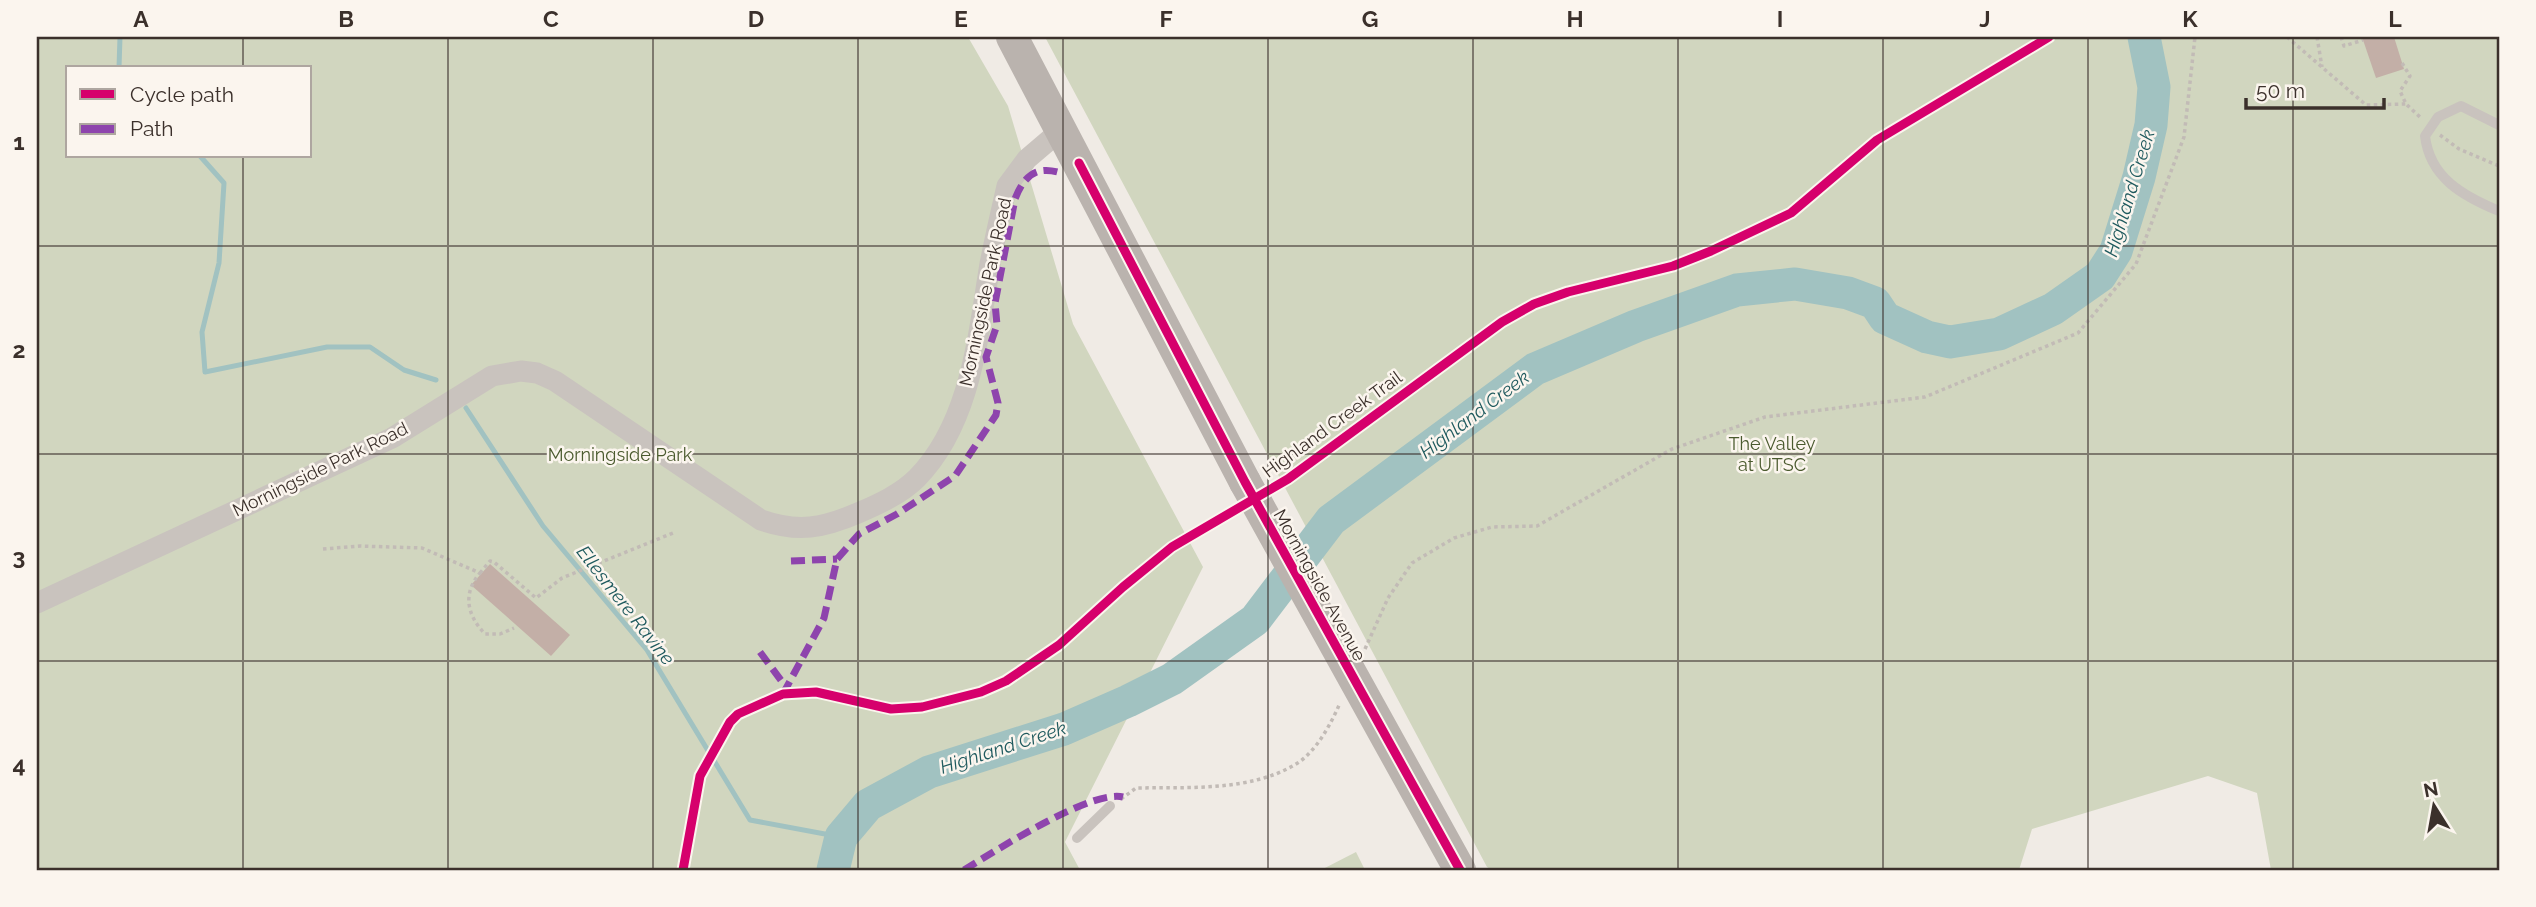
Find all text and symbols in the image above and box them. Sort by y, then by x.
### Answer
text: A [133,5,149,32]
text: B [338,5,354,32]
text: C [543,5,559,32]
text: D [748,5,764,32]
text: E [954,5,968,32]
text: F [1159,5,1173,32]
text: G [1362,5,1378,32]
text: H [1566,5,1584,32]
text: I [1777,5,1783,32]
text: J [1979,5,1991,32]
text: K [2182,5,2198,32]
text: L [2388,5,2402,32]
legend [66,66,312,158]
scale bar [2246,66,2384,110]
text: 50 m [2256,78,2305,103]
text: Cycle path [130,82,234,107]
text: Path [130,116,174,141]
water label: Highland Creek [2099,127,2159,259]
text: 1 [13,128,25,155]
street label: Morningside Park Road [955,196,1015,388]
text: 2 [13,336,25,363]
street label: Highland Creek Trail [1258,366,1406,482]
water label: Highland Creek [1415,366,1533,462]
street label: Morningside Park Road [229,417,411,521]
park label: The Valley at UTSC [1729,433,1816,475]
park label: Morningside Park [548,444,693,465]
street label: Morningside Avenue [1270,505,1371,665]
water label: Ellesmere Ravine [573,541,679,669]
text: 3 [13,543,25,570]
water label: Highland Creek [937,716,1069,778]
text: 4 [12,751,26,778]
north arrow [2400,771,2470,841]
text: N [2422,777,2440,801]

